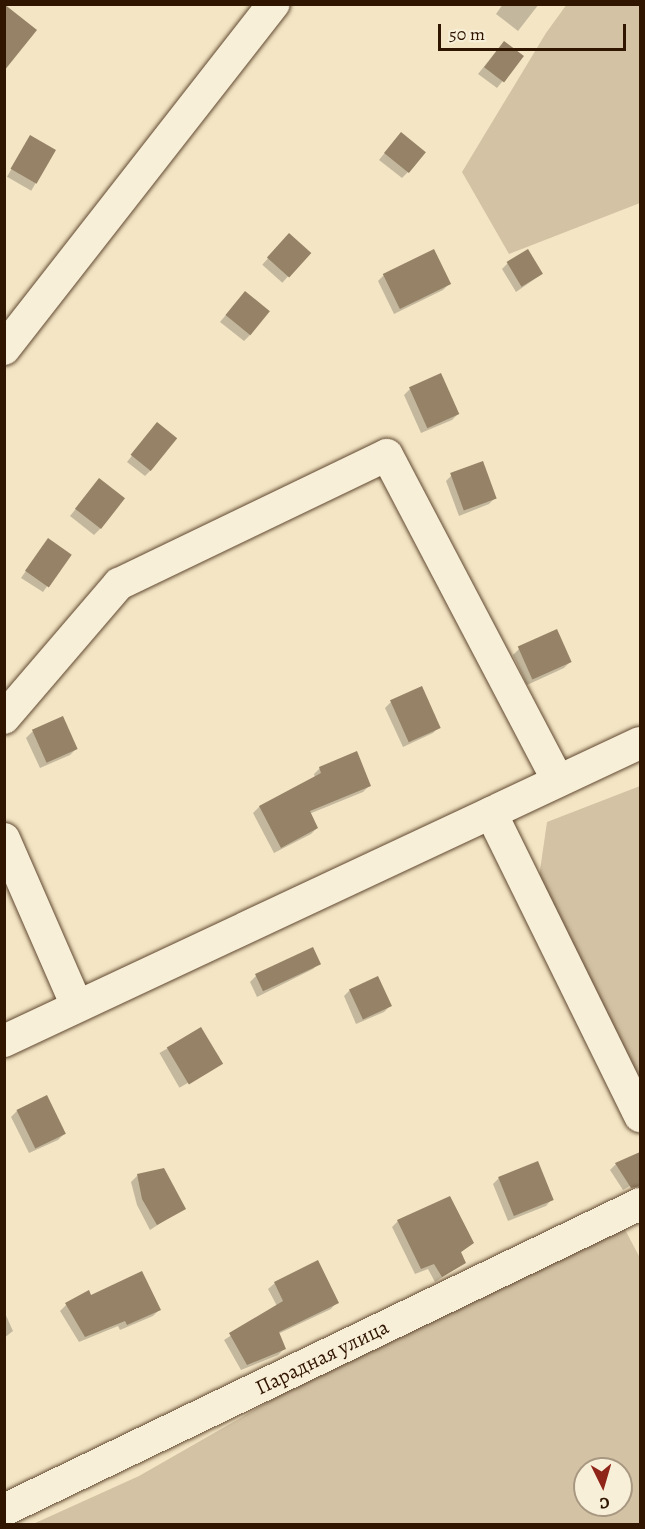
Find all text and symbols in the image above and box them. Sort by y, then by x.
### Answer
scale bar [441,12,628,50]
text: 50 m [449,22,485,46]
street label: Парадная улица [251,1314,393,1400]
north arrow [573,1457,633,1517]
text: С [599,1492,610,1514]

